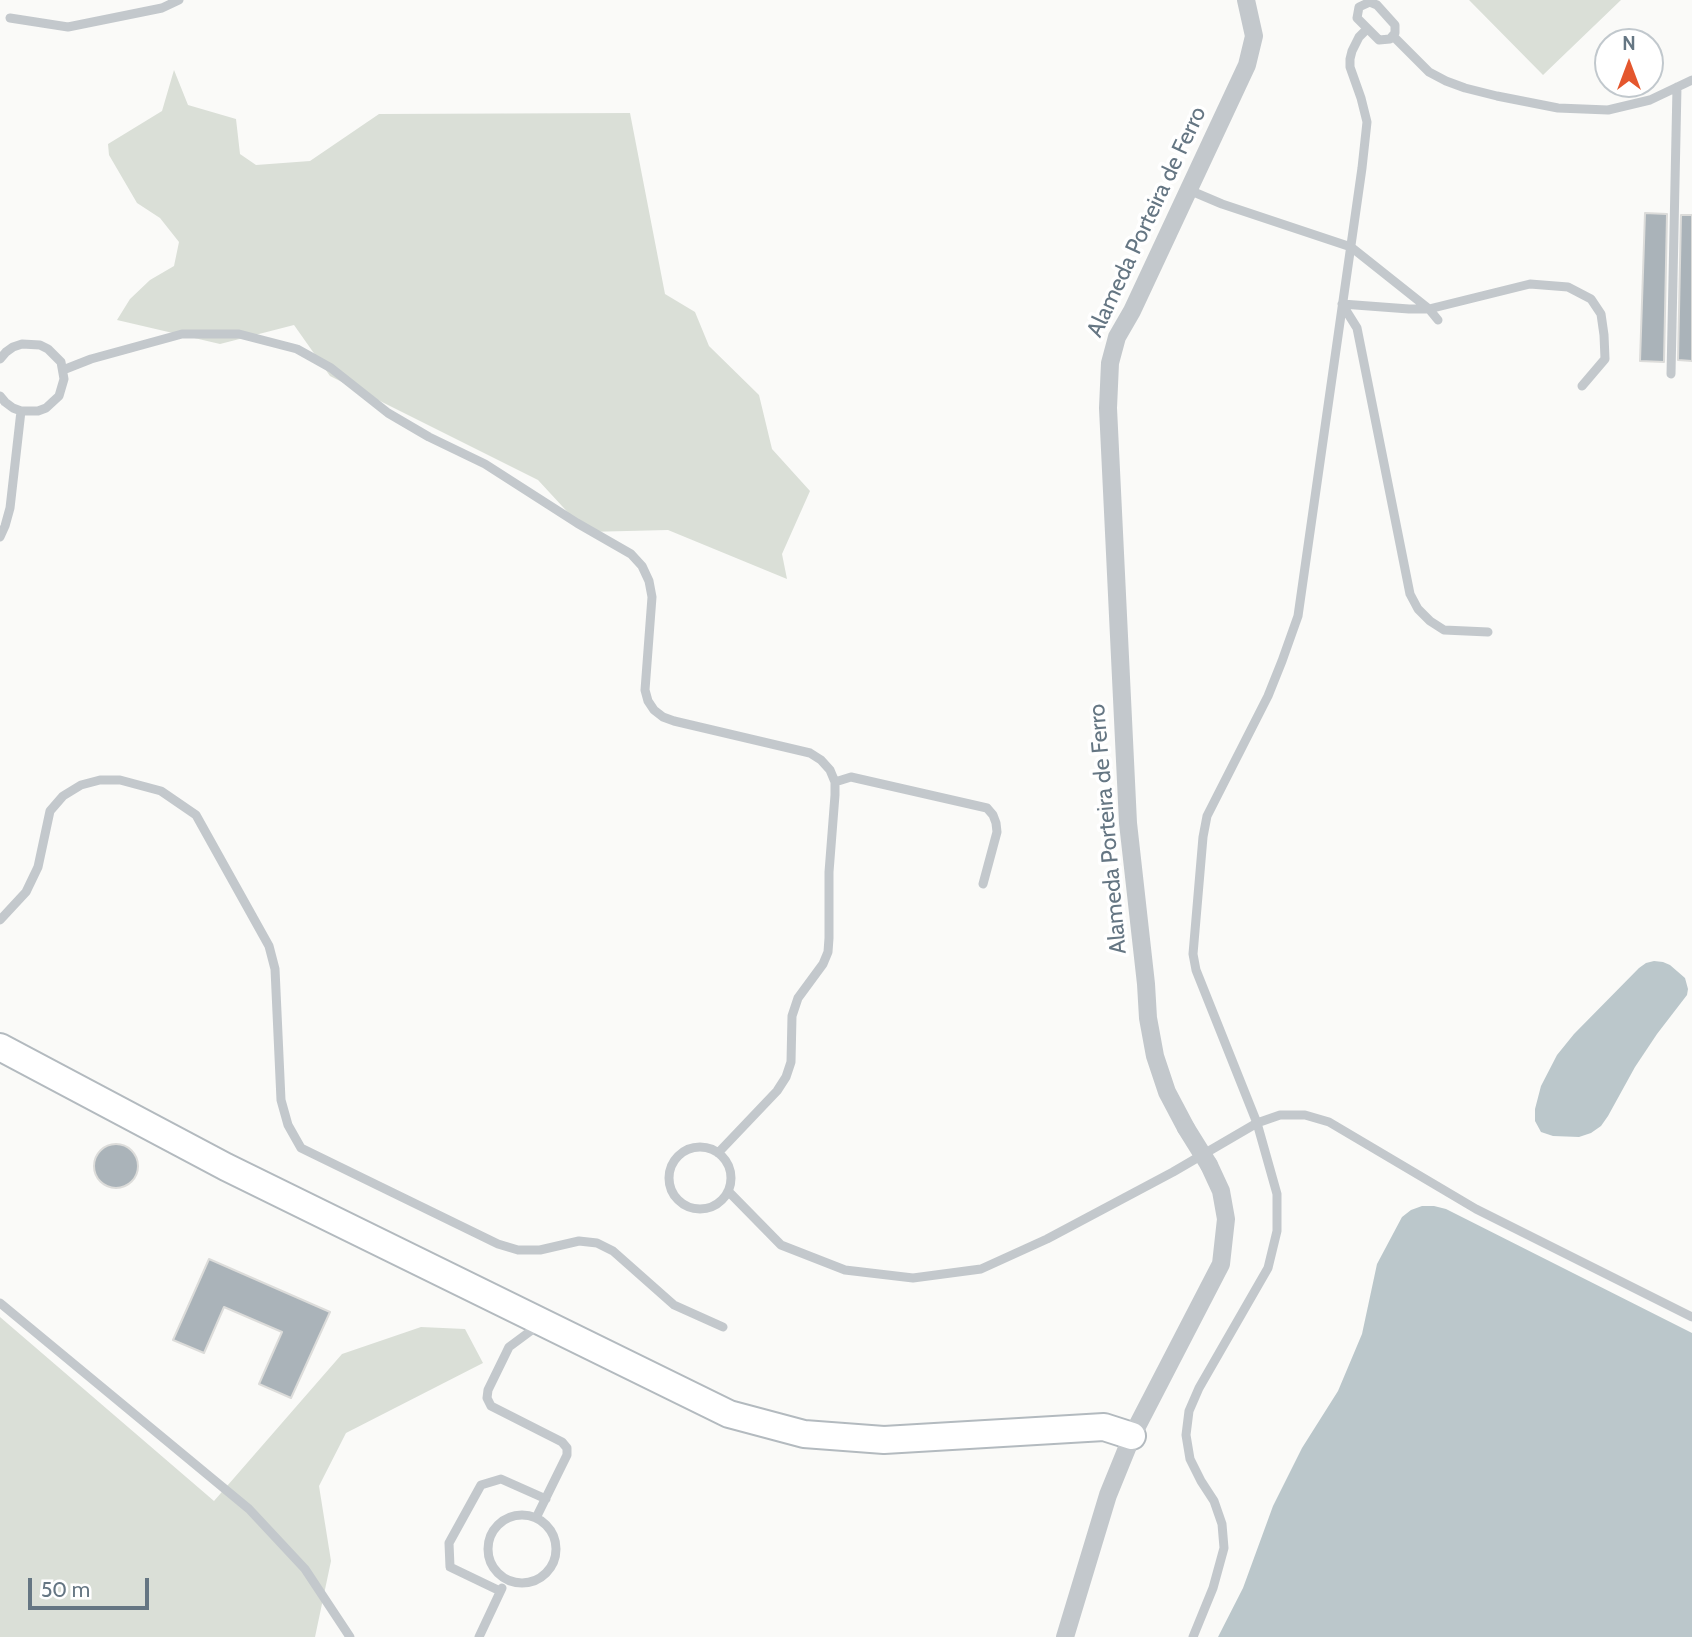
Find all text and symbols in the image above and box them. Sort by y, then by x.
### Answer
north arrow [1594,28,1664,98]
text: N [1622,32,1636,55]
street label: Alameda Porteira de Ferro [1081,102,1213,342]
street label: Alameda Porteira de Ferro [1083,703,1133,955]
scale bar [32,1564,152,1608]
text: 50 m [41,1577,90,1602]

